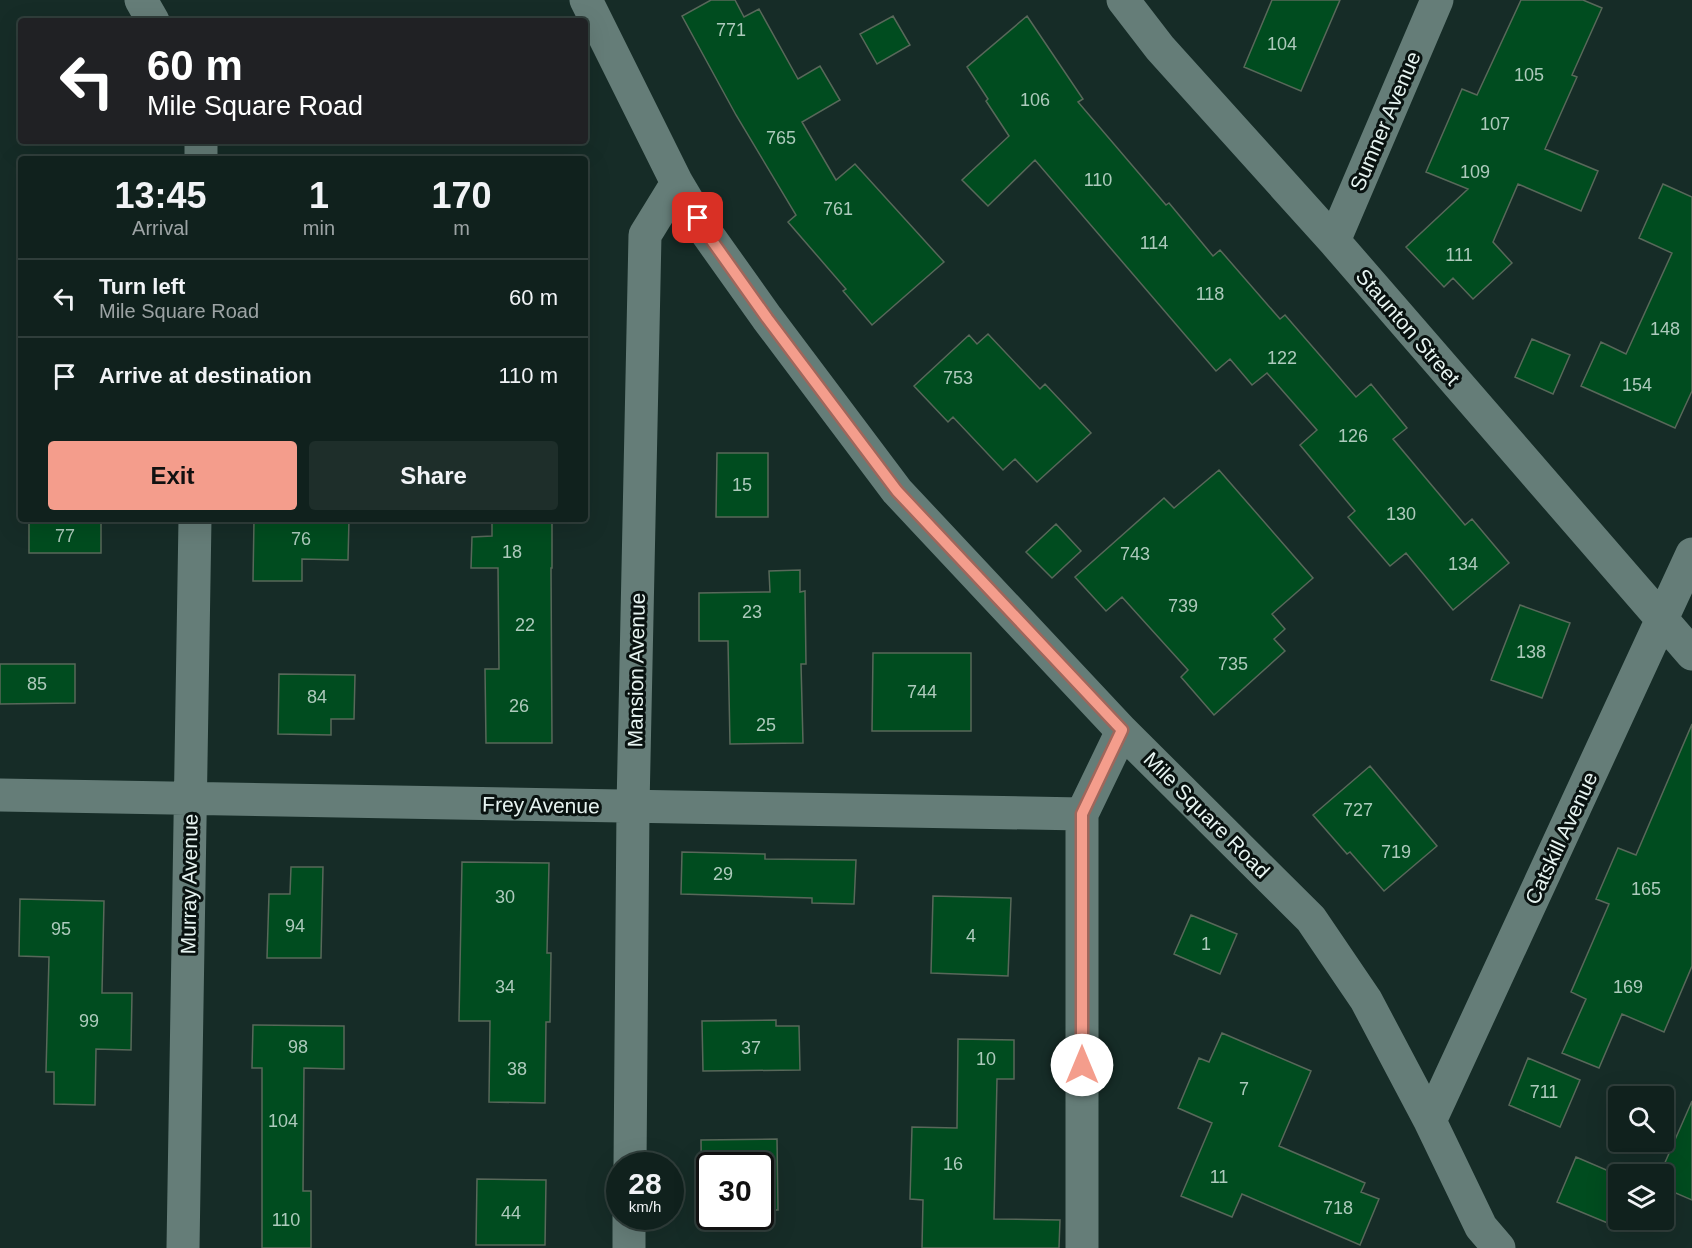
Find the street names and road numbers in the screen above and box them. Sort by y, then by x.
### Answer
street label: Sumner Avenue [1345,48,1425,194]
street label: Staunton Street [1351,264,1465,390]
street label: Mansion Avenue [623,592,649,748]
street label: Mile Square Road [1139,747,1275,883]
street label: Catskill Avenue [1520,768,1602,908]
street label: Frey Avenue [482,792,600,818]
street label: Murray Avenue [176,813,202,955]

